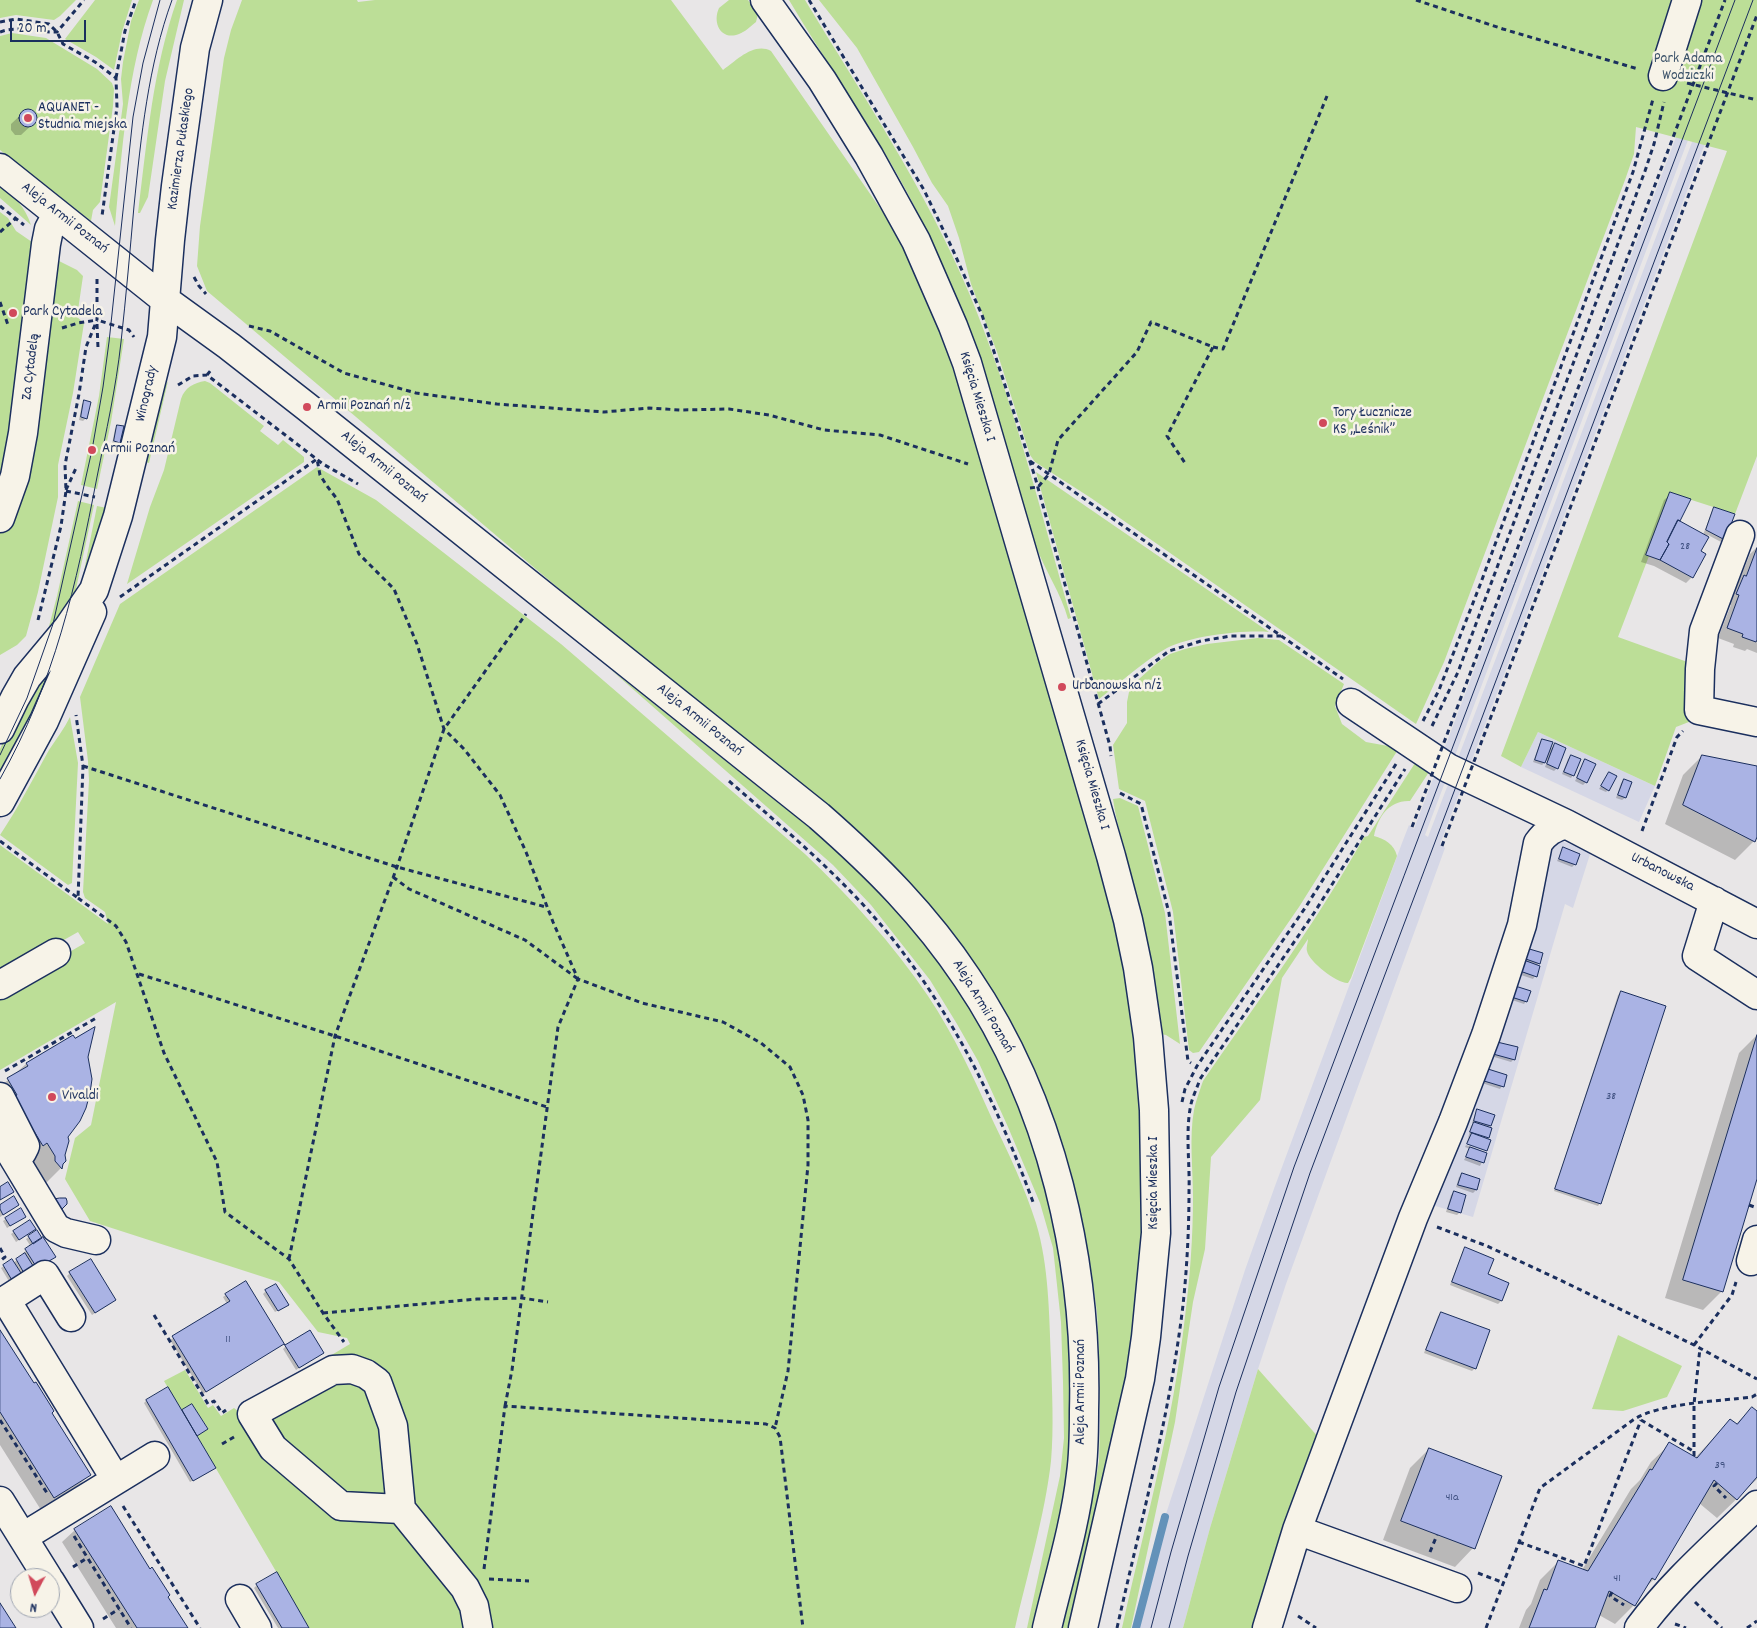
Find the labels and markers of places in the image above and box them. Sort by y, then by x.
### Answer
place label: AQUANET - Studnia miejska [38,100,127,135]
marker: AQUANET - Studnia miejska [22,112,34,124]
place label: Park Cytadela [23,304,102,322]
marker: Park Cytadela [7,307,19,319]
place label: Armii Poznań n/ż [317,398,410,416]
marker: Armii Poznań n/ż [301,401,313,413]
place label: Tory Łucznicze KS „Leśnik” [1333,405,1412,440]
marker: Tory Łucznicze KS „Leśnik” [1317,417,1329,429]
place label: Armii Poznań [102,441,175,459]
marker: Armii Poznań [86,444,98,456]
place label: Urbanowska n/ż [1072,678,1161,696]
marker: Urbanowska n/ż [1056,681,1068,693]
place label: Vivaldi [62,1088,99,1106]
marker: Vivaldi [46,1091,58,1103]

